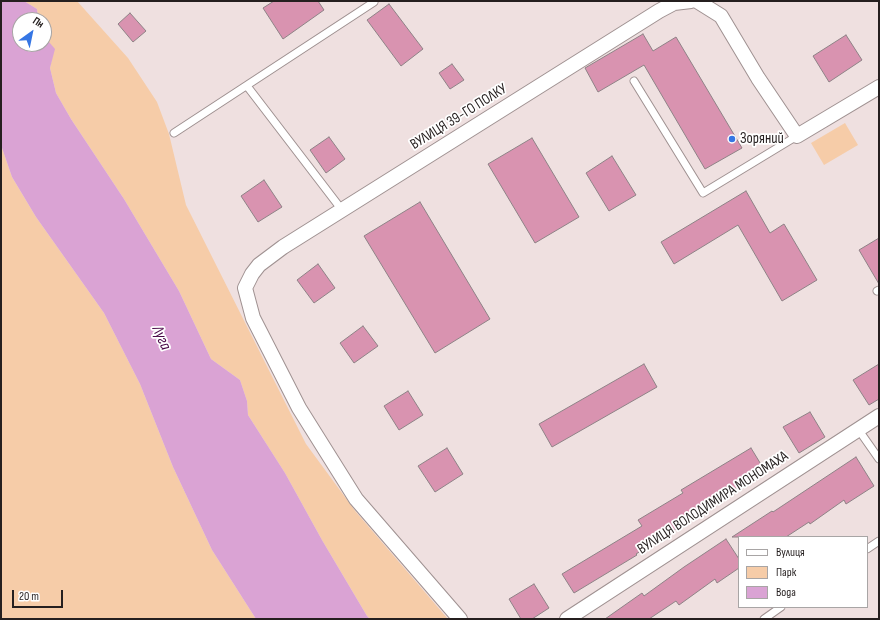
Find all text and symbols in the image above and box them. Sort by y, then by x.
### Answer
north arrow [12,12,52,52]
text: Пн [30,14,46,31]
street label: ВУЛИЦЯ 39-ГО ПОЛКУ [407,80,511,154]
place label: Зоряний [740,130,784,148]
marker: Зоряний [727,134,737,144]
water label: Луга [147,323,175,353]
street label: ВУЛИЦЯ ВОЛОДИМИРА МОНОМАХА [634,447,792,559]
legend [738,536,868,608]
text: Вулиця [776,545,805,560]
text: Парк [776,565,796,580]
scale bar [14,582,65,608]
text: Вода [776,585,796,600]
text: 20 m [19,589,39,604]

